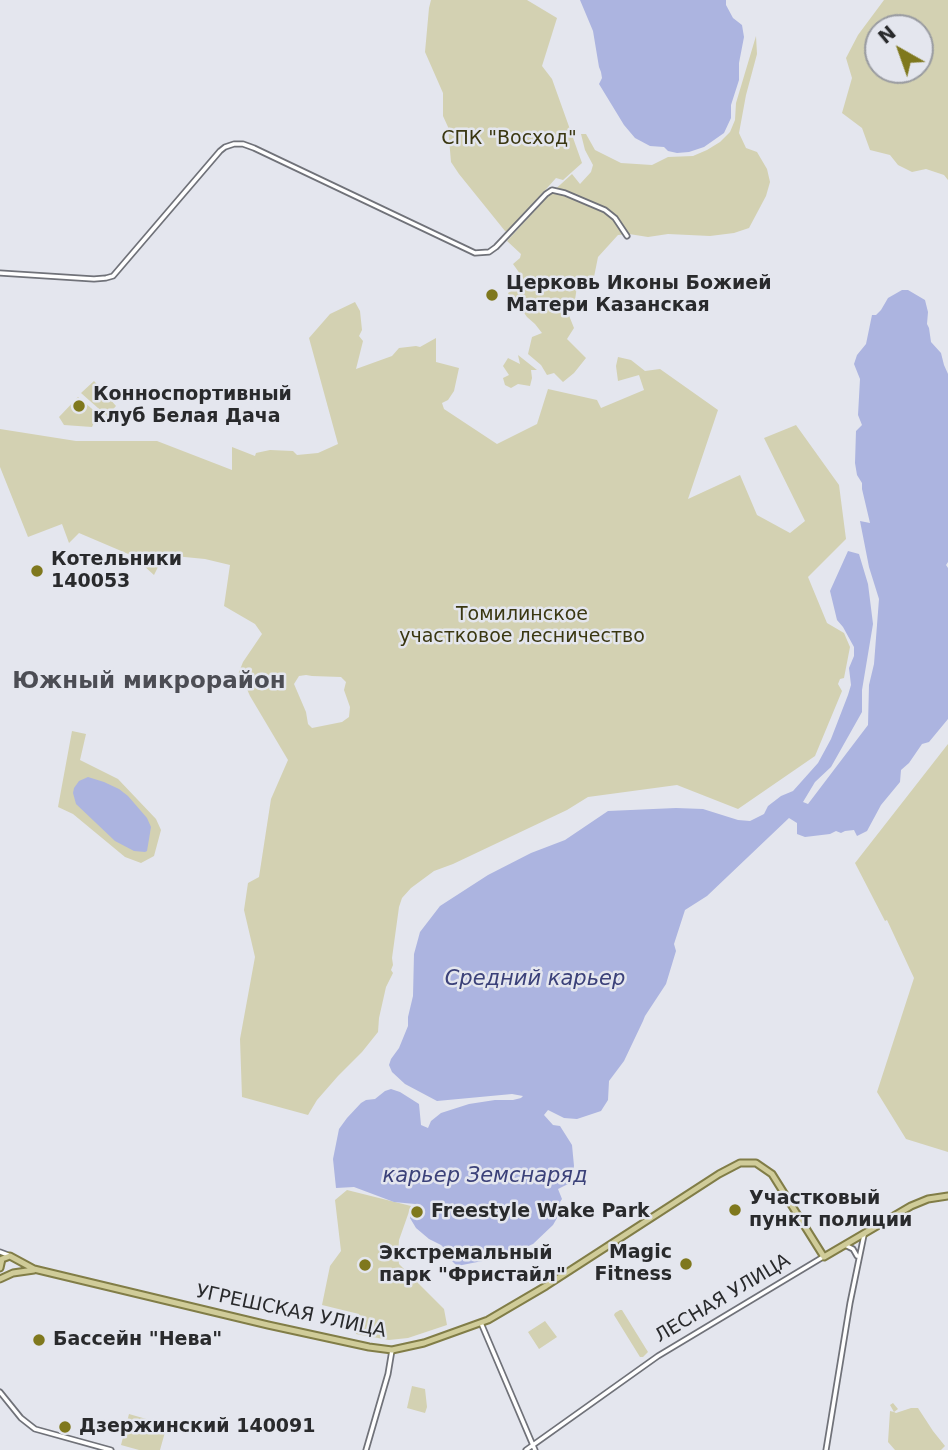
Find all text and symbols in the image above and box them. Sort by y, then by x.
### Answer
north arrow [864,14,934,84]
text: N [874,21,900,48]
park label: СПК "Восход" [441,128,577,150]
place label: Церковь Иконы Божией Матери Казанская [506,273,771,317]
marker: Церковь Иконы Божией Матери Казанская [484,287,500,303]
place label: Конноспортивный клуб Белая Дача [93,384,292,428]
marker: Конноспортивный клуб Белая Дача [71,398,87,414]
place label: Котельники 140053 [51,549,182,593]
marker: Котельники 140053 [29,563,45,579]
park label: Томилинское участковое лесничество [399,604,645,648]
district label: Южный микрорайон [12,668,286,696]
water label: Средний карьер [445,967,625,993]
water label: карьер Земснаряд [382,1164,588,1190]
place label: Участковый пункт полиции [749,1188,912,1232]
place label: Freestyle Wake Park [431,1201,650,1223]
marker: Участковый пункт полиции [727,1202,743,1218]
marker: Freestyle Wake Park [409,1204,425,1220]
place label: Magic Fitness [594,1242,672,1286]
place label: Экстремальный парк "Фристайл" [379,1243,566,1287]
street label: ЛЕСНАЯ УЛИЦА [651,1250,795,1348]
marker: Magic Fitness [678,1256,694,1272]
marker: Экстремальный парк "Фристайл" [357,1257,373,1273]
street label: УГРЕШСКАЯ УЛИЦА [194,1281,388,1343]
place label: Бассейн "Нева" [53,1329,222,1351]
marker: Бассейн "Нева" [31,1332,47,1348]
place label: Дзержинский 140091 [79,1416,316,1438]
marker: Дзержинский 140091 [57,1419,73,1435]

